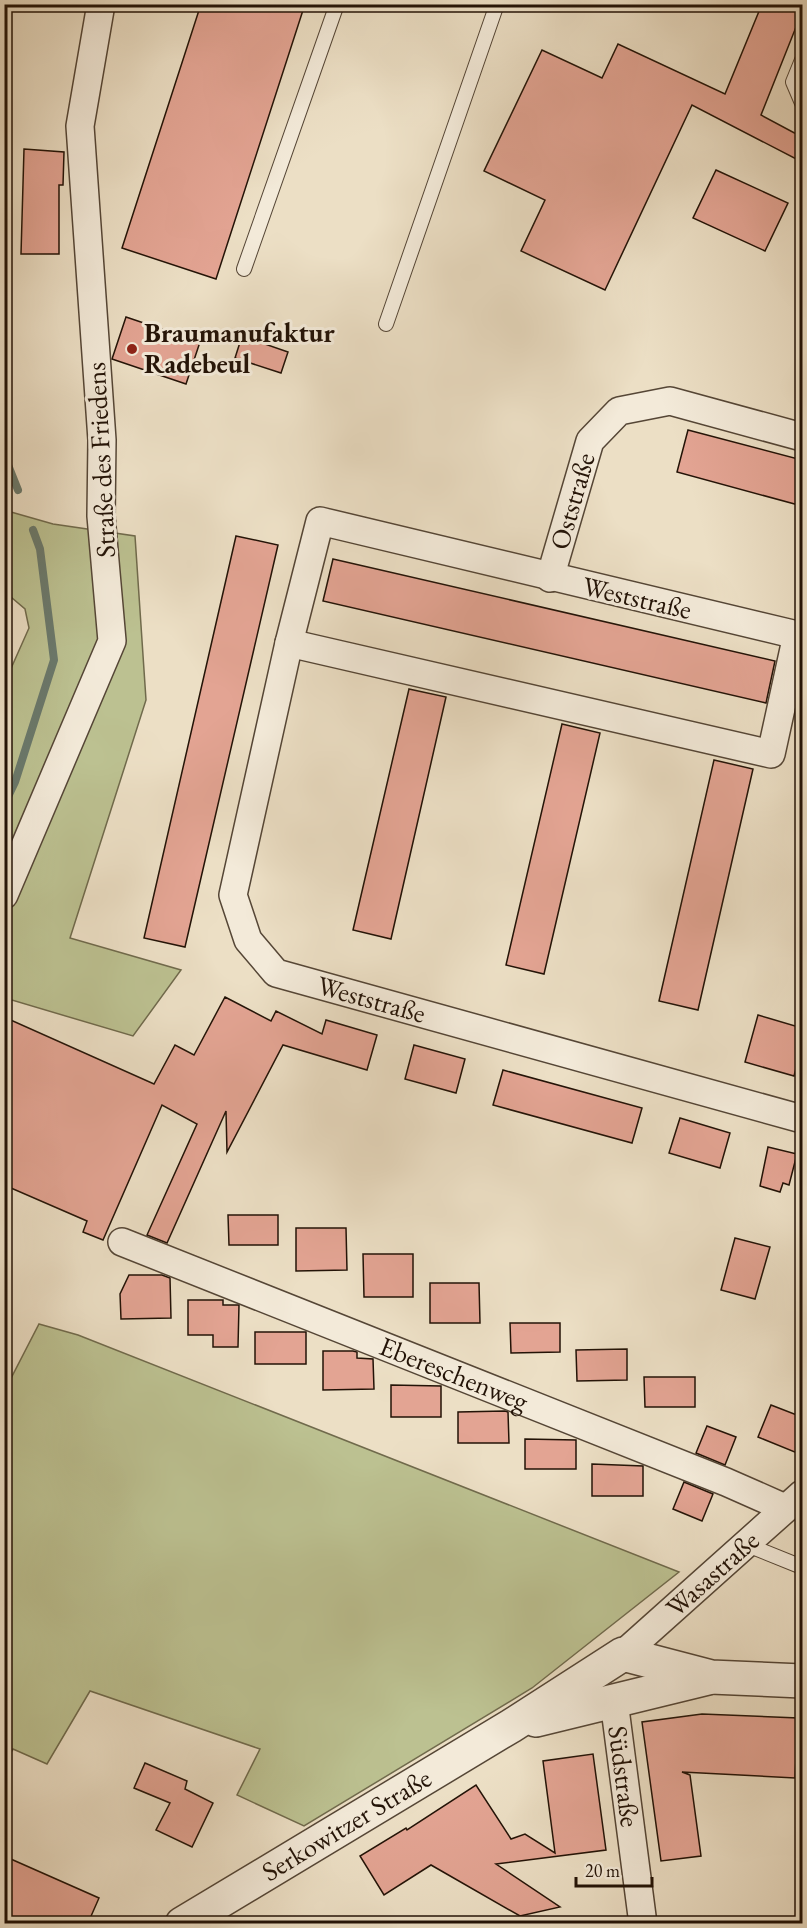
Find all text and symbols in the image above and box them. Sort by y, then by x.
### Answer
place label: Braumanufaktur Radebeul [144,315,335,381]
marker: Braumanufaktur Radebeul [125,342,139,356]
street label: Straße des Friedens [78,361,123,559]
street label: Oststraße [541,449,603,553]
street label: Weststraße [579,568,695,627]
street label: Weststraße [313,967,430,1031]
street label: Ebereschenweg [374,1328,534,1419]
street label: Wasastraße [658,1523,766,1625]
street label: Südstraße [600,1724,648,1829]
street label: Serkowitzer Straße [255,1760,437,1889]
scale bar [576,1850,652,1888]
text: 20 m [585,1859,620,1882]

